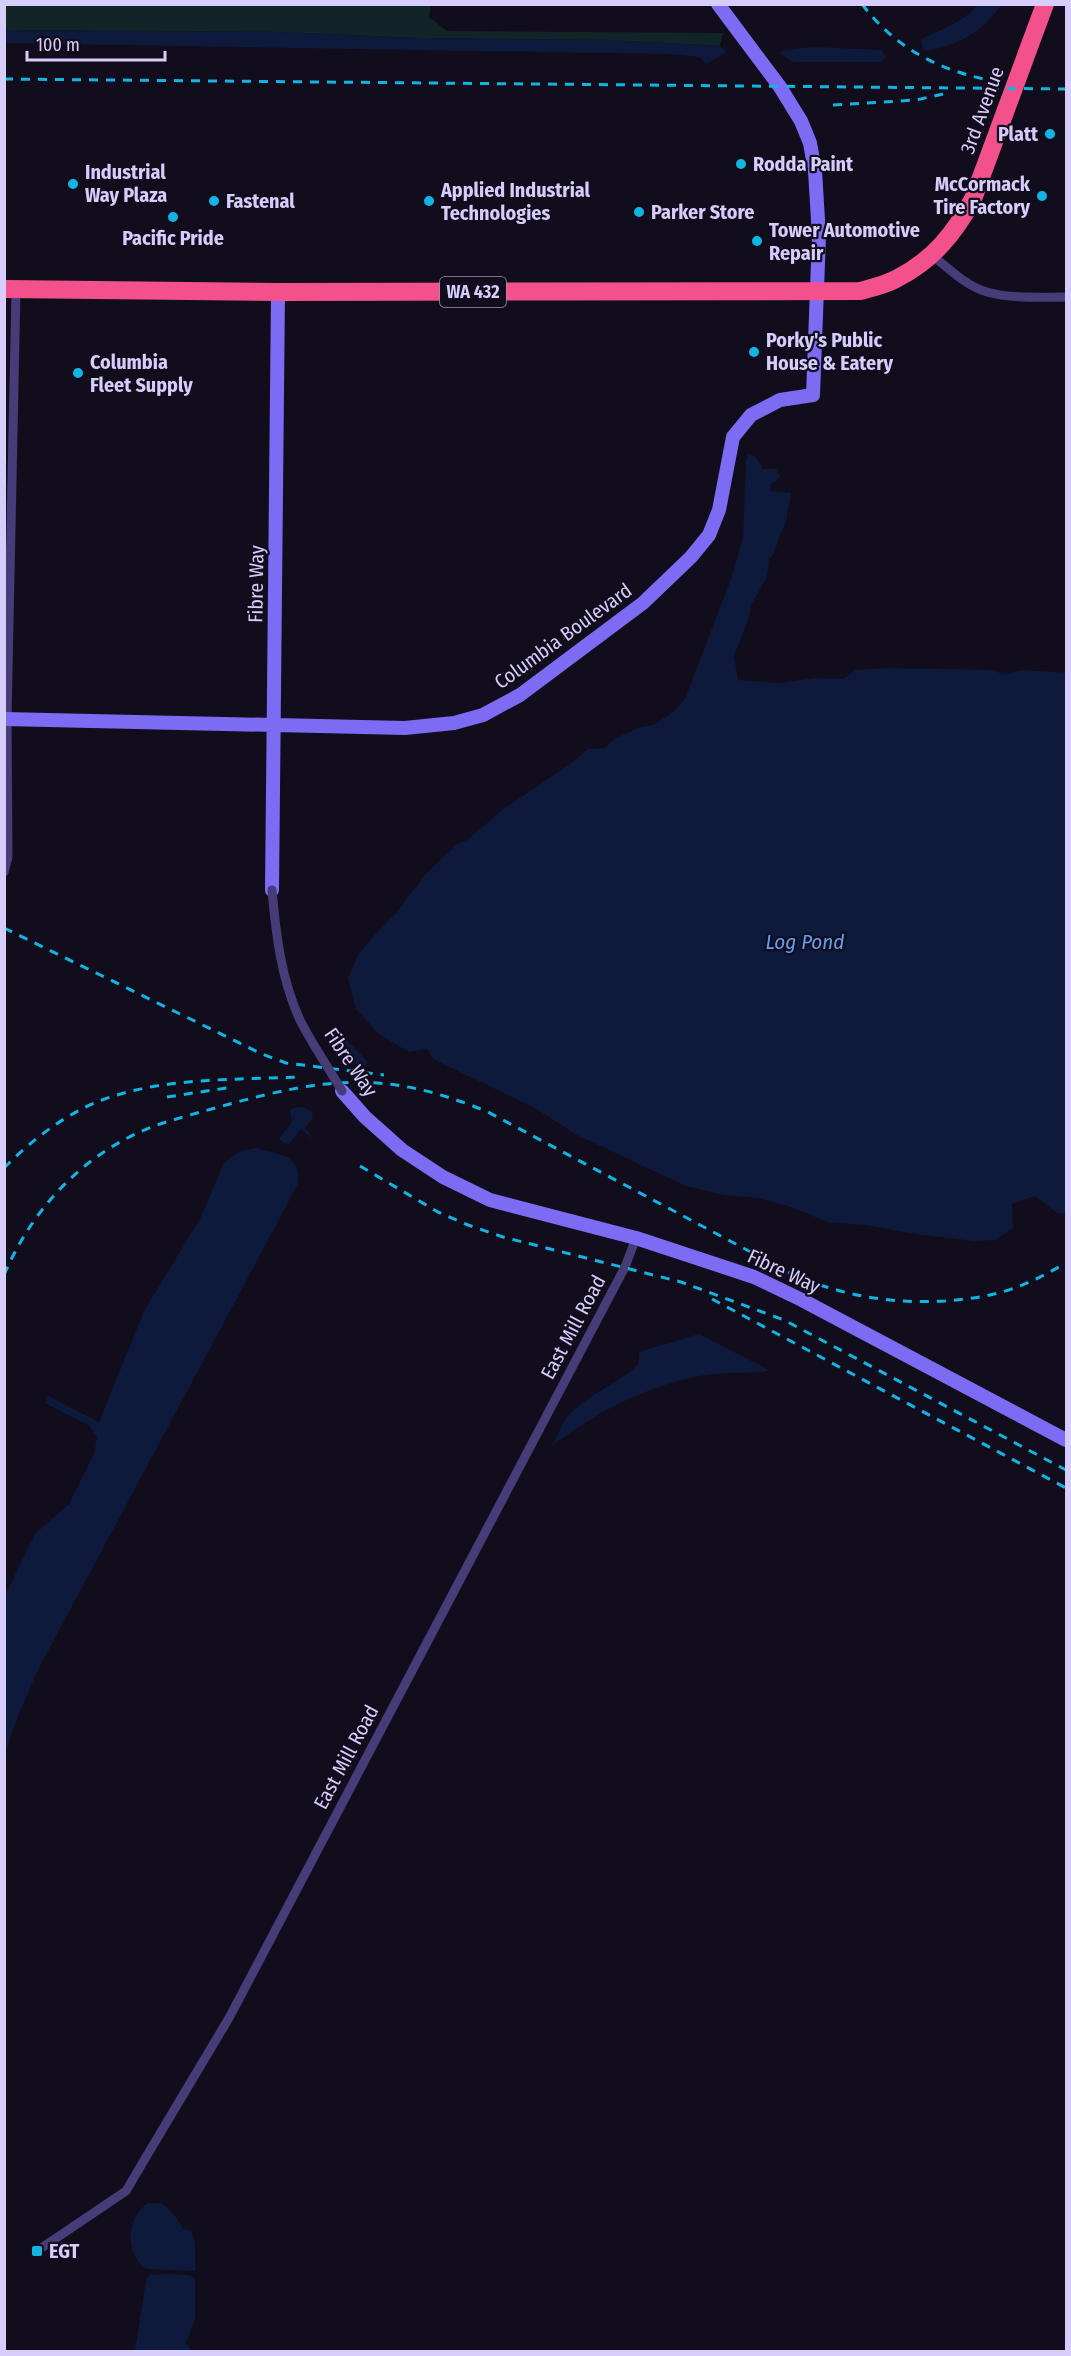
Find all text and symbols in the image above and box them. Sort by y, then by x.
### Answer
scale bar [27,24,165,62]
text: 100 m [36,34,80,56]
street label: 3rd Avenue [955,63,1009,157]
place label: Platt [998,122,1039,146]
marker: Platt [1043,127,1057,141]
place label: Rodda Paint [753,152,854,176]
marker: Rodda Paint [734,157,748,171]
place label: Industrial Way Plaza [85,160,167,207]
place label: McCormack Tire Factory [933,172,1031,219]
marker: Industrial Way Plaza [66,177,80,191]
place label: Applied Industrial Technologies [440,178,591,225]
place label: Fastenal [226,189,295,213]
marker: McCormack Tire Factory [1035,189,1049,203]
marker: Fastenal [207,194,221,208]
marker: Applied Industrial Technologies [422,194,436,208]
place label: Parker Store [651,200,754,224]
marker: Parker Store [632,205,646,219]
marker: Pacific Pride [166,210,180,224]
place label: Tower Automotive Repair [769,218,920,265]
place label: Pacific Pride [122,226,224,250]
marker: Tower Automotive Repair [750,234,764,248]
road number: WA 432 [440,277,506,307]
place label: Porky's Public House & Eatery [766,328,893,375]
marker: Porky's Public House & Eatery [747,345,761,359]
place label: Columbia Fleet Supply [90,350,193,397]
marker: Columbia Fleet Supply [71,366,85,380]
street label: Fibre Way [243,545,269,623]
street label: Columbia Boulevard [490,578,636,694]
water label: Log Pond [766,929,844,955]
street label: Fibre Way [319,1023,383,1101]
street label: Fibre Way [744,1244,824,1298]
street label: East Mill Road [536,1271,610,1383]
street label: East Mill Road [309,1701,383,1813]
place label: EGT [49,2239,80,2263]
marker: EGT [30,2244,44,2258]

